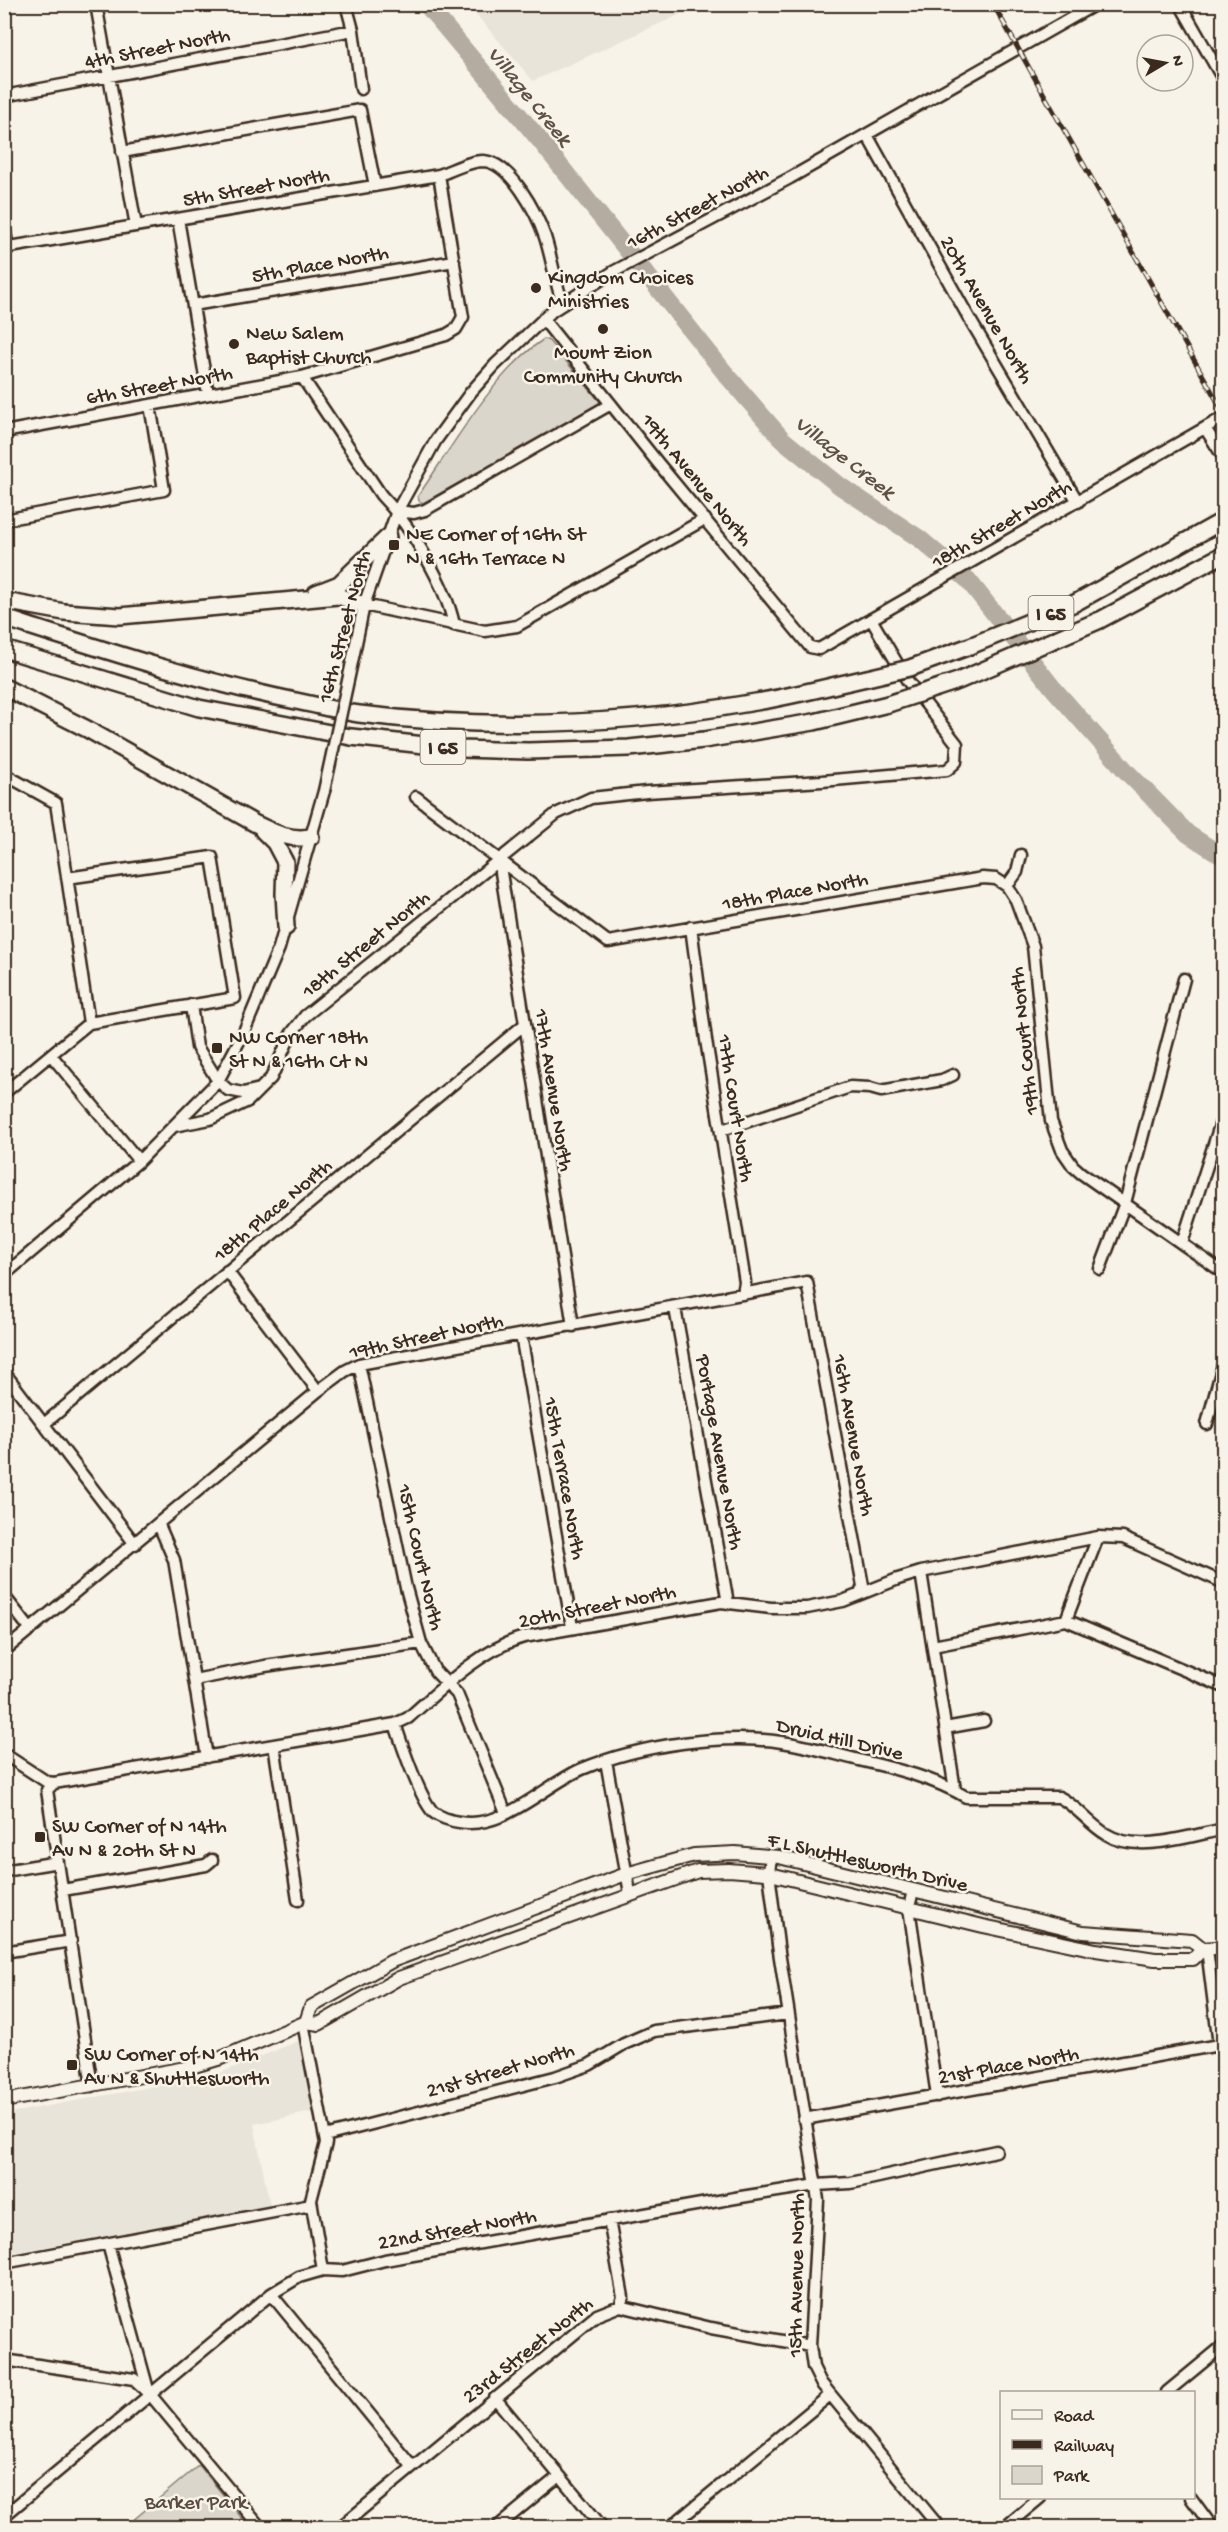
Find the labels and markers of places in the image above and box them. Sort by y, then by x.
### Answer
place label: Kingdom Choices Ministries [548,267,694,316]
marker: Kingdom Choices Ministries [529,281,543,295]
marker: Mount Zion Community Church [596,322,610,336]
place label: New Salem Baptist Church [245,323,372,372]
marker: New Salem Baptist Church [227,337,241,351]
place label: Mount Zion Community Church [524,342,682,391]
place label: NE Corner of 16th St N & 16th Terrace N [406,524,588,573]
marker: NE Corner of 16th St N & 16th Terrace N [387,538,401,552]
place label: NW Corner 18th St N & 16th Ct N [229,1027,368,1076]
marker: NW Corner 18th St N & 16th Ct N [210,1041,224,1055]
place label: SW Corner of N 14th Av N & 20th St N [52,1816,227,1865]
marker: SW Corner of N 14th Av N & 20th St N [33,1830,47,1844]
place label: SW Corner of N 14th Av N & Shuttlesworth [84,2044,270,2093]
marker: SW Corner of N 14th Av N & Shuttlesworth [65,2058,79,2072]

